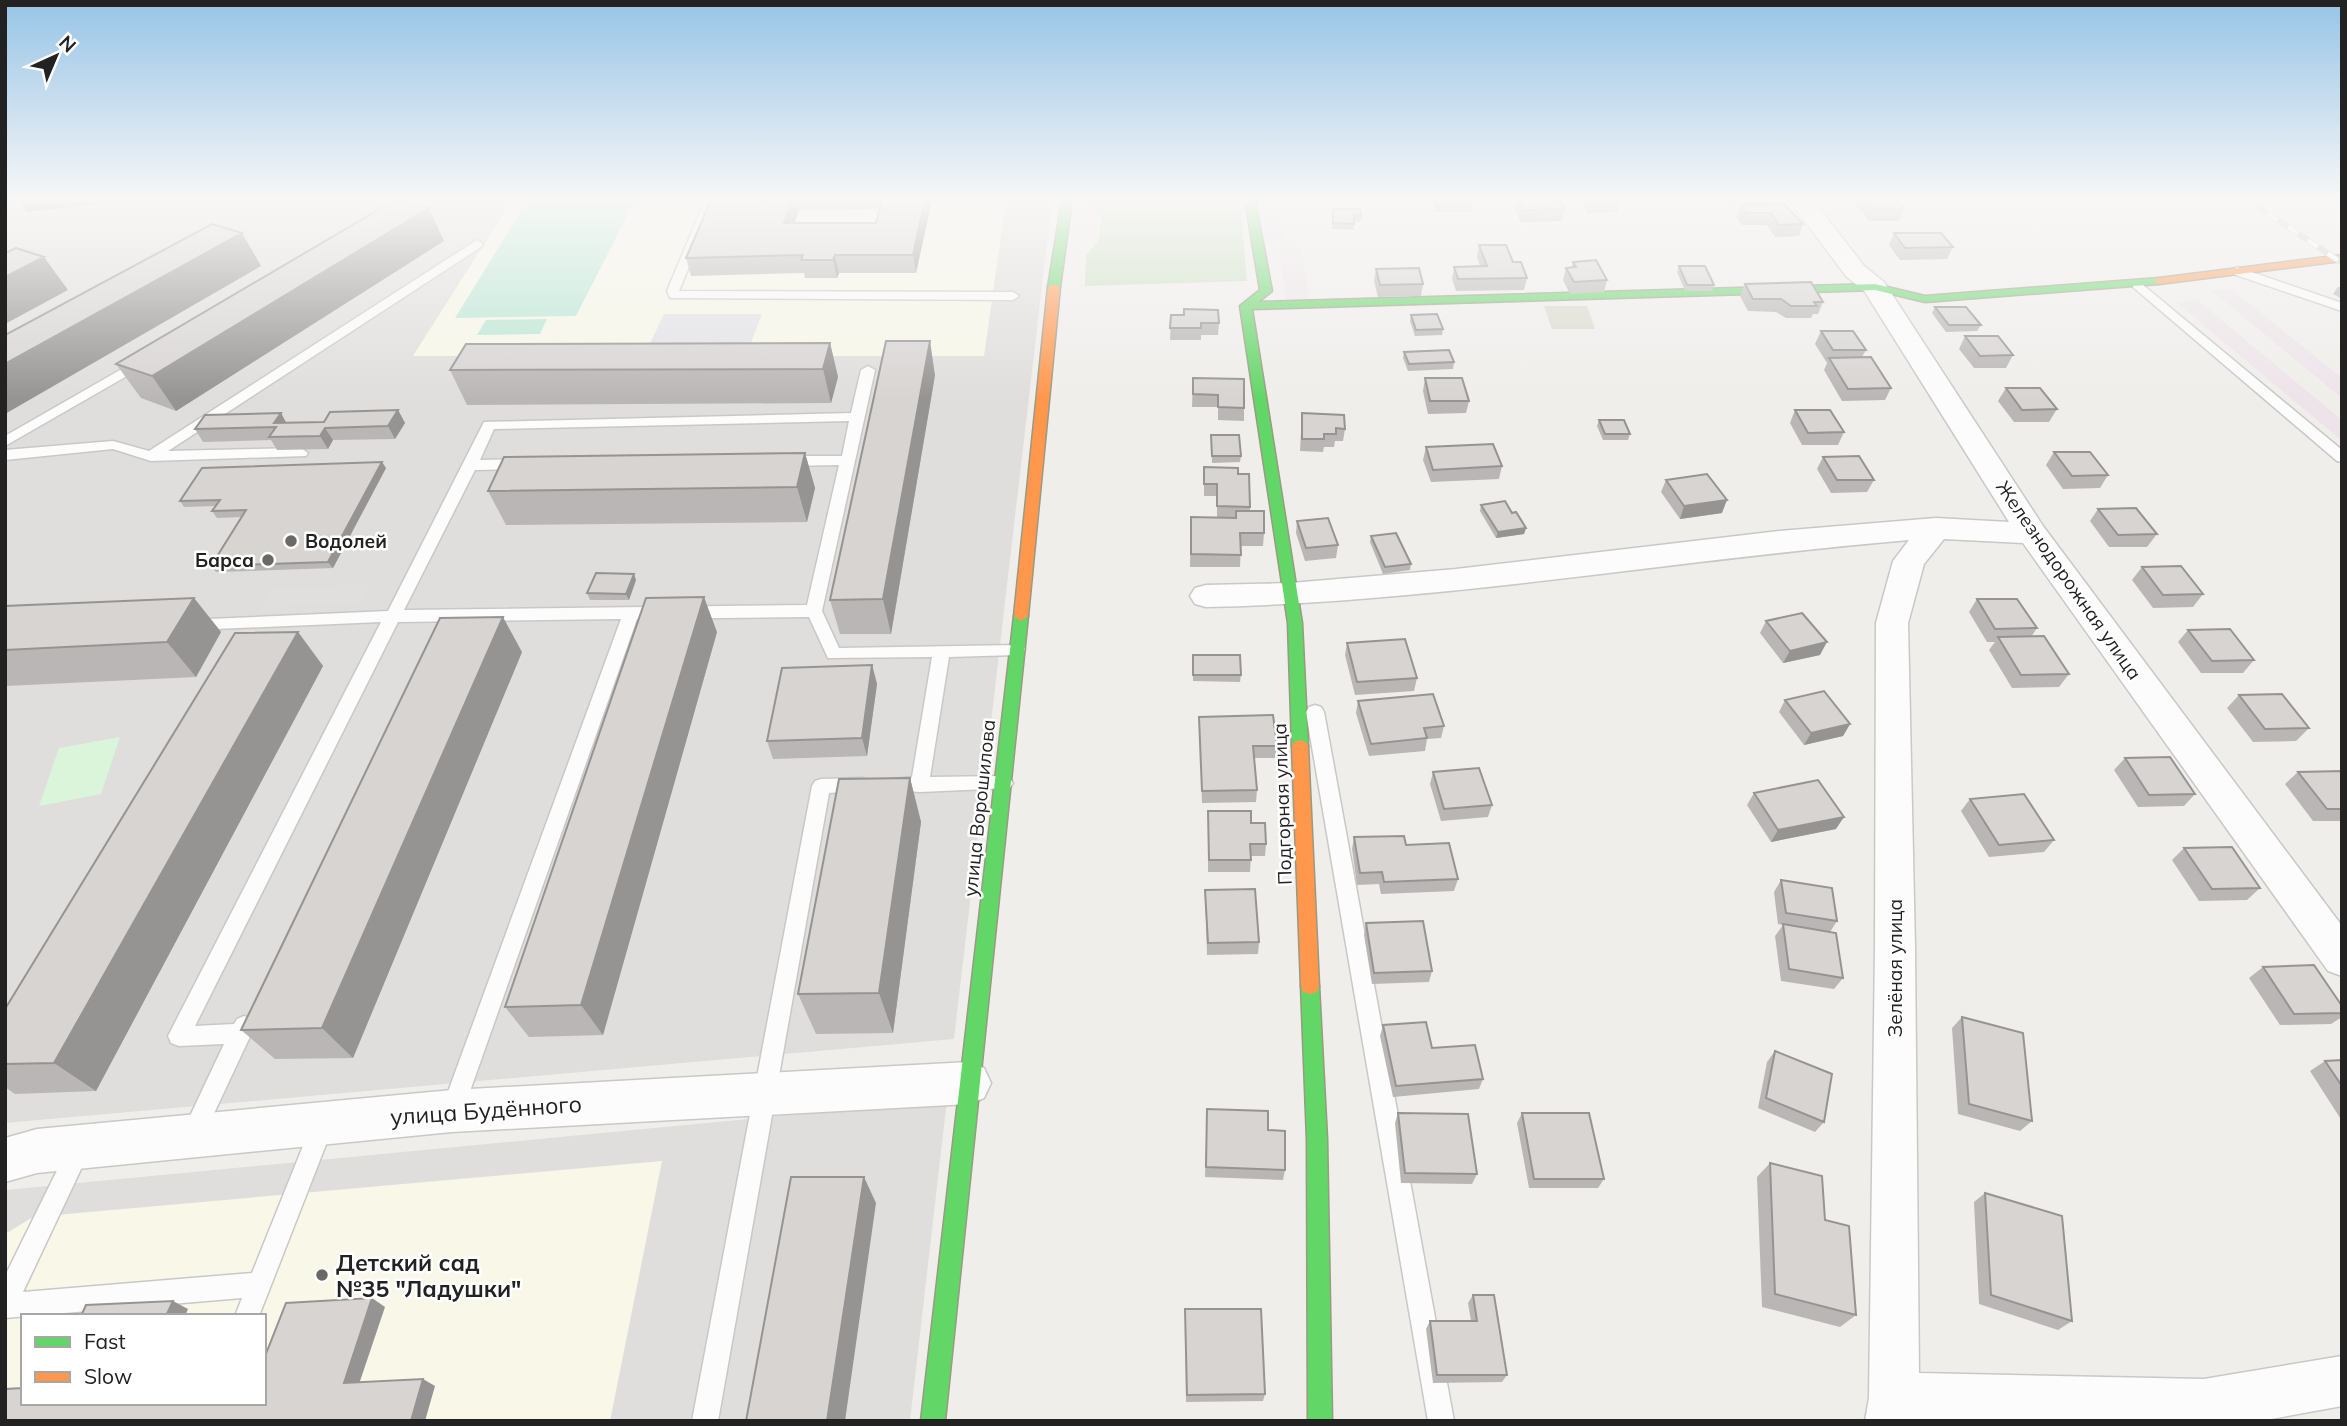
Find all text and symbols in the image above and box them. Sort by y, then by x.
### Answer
north arrow [21,21,91,91]
text: N [54,30,81,57]
street label: Железнодорожная улица [1991,476,2147,684]
place label: Водолей [305,529,387,553]
marker: Водолей [283,533,299,549]
place label: Барса [195,548,254,572]
marker: Барса [260,552,276,568]
street label: улица Ворошилова [958,718,1000,898]
street label: Подгорная улица [1267,723,1297,885]
street label: Зелёная улица [1883,899,1907,1037]
street label: улица Будённого [389,1089,583,1131]
place label: Детский сад №35 "Ладушки" [336,1248,521,1303]
marker: Детский сад №35 "Ладушки" [314,1267,330,1283]
legend [21,1314,266,1405]
text: Fast [84,1328,126,1354]
text: Slow [84,1363,132,1389]

